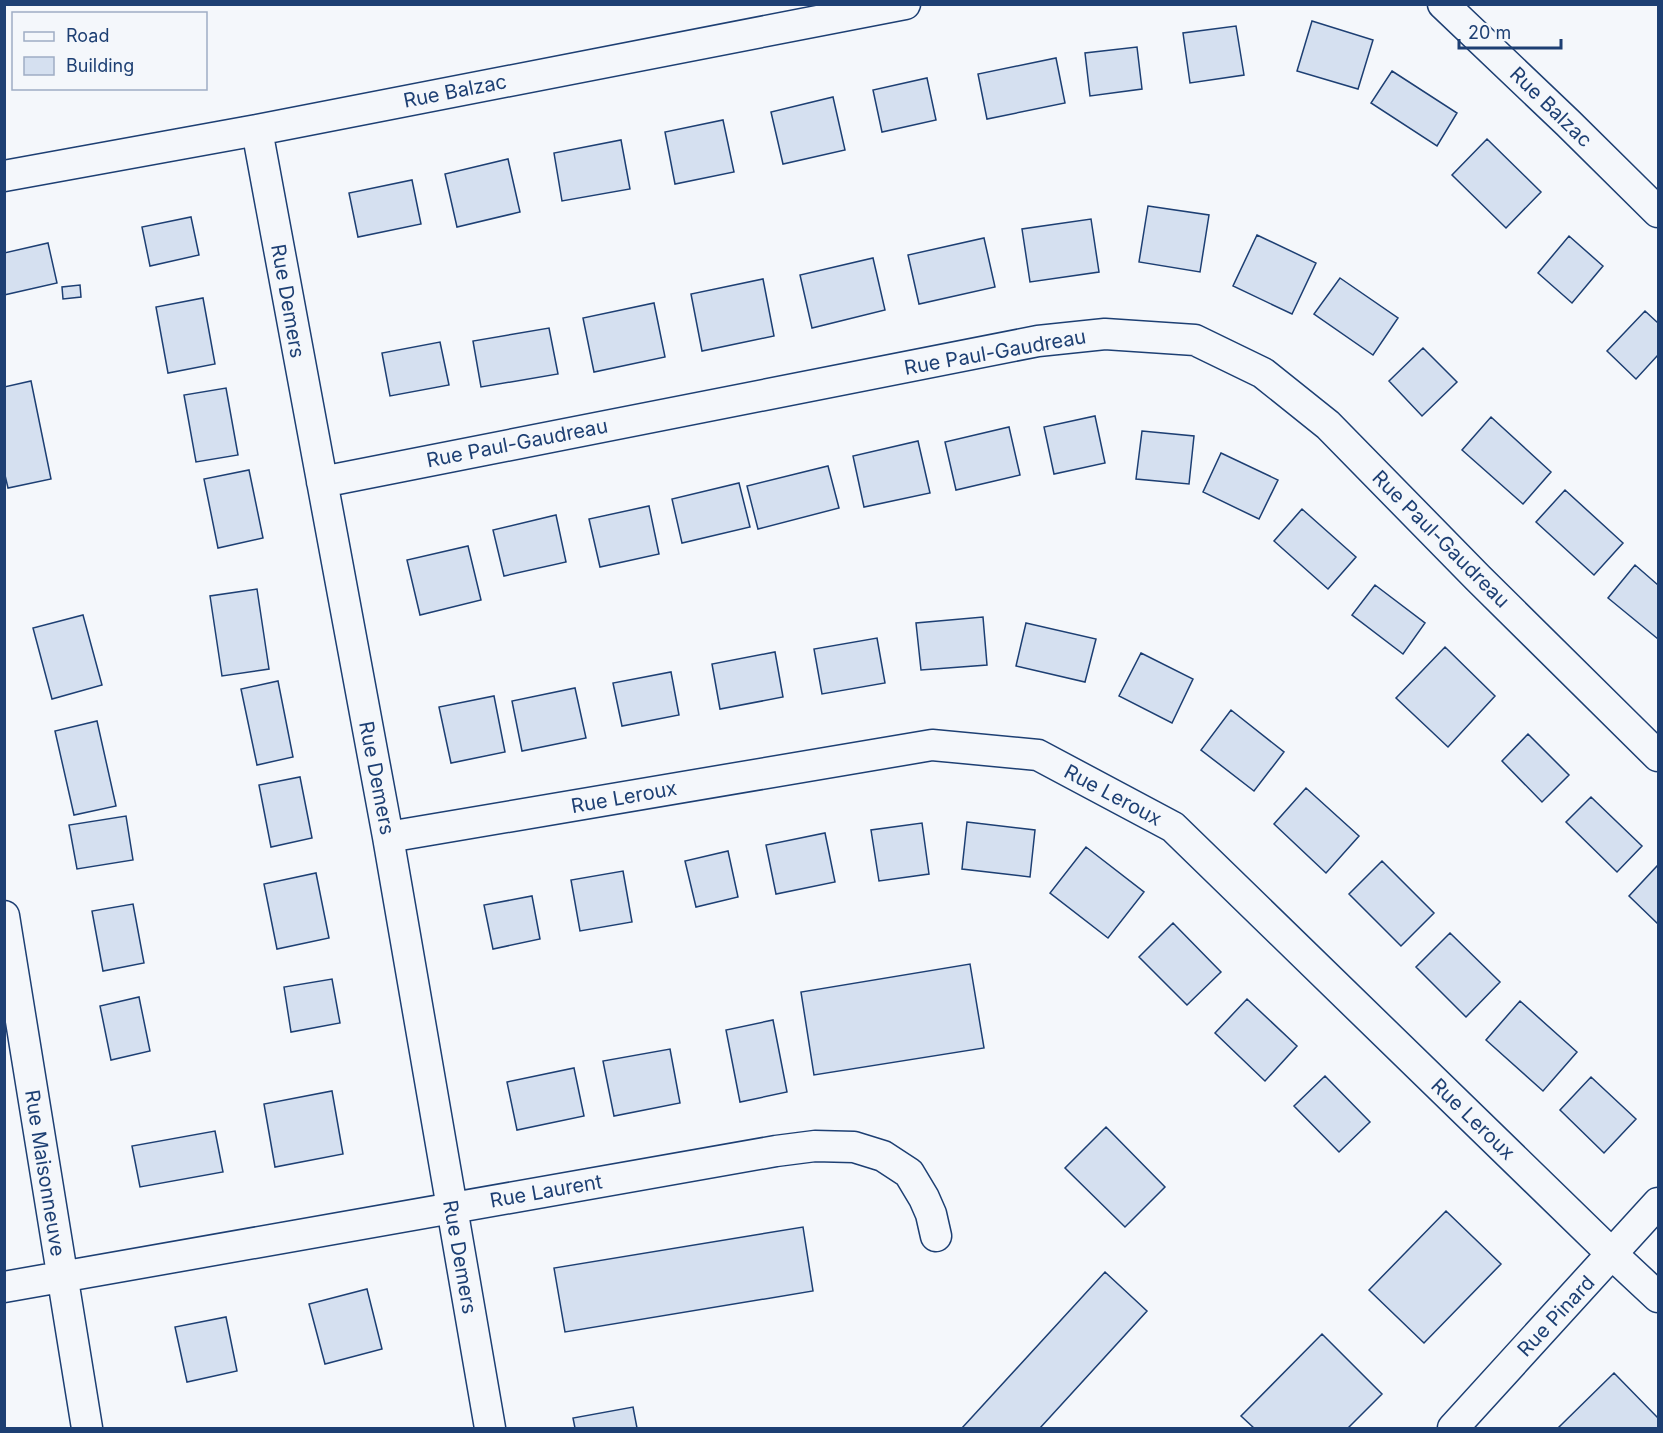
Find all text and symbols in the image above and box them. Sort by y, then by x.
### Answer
legend [12,12,207,90]
scale bar [1459,12,1561,50]
text: 20 m [1468,22,1511,43]
text: Road [66,25,109,46]
text: Building [66,55,134,76]
street label: Rue Balzac [1505,62,1597,152]
street label: Rue Balzac [401,69,509,113]
street label: Rue Demers [266,242,310,360]
street label: Rue Paul-Gaudreau [902,324,1088,380]
street label: Rue Paul-Gaudreau [424,414,610,472]
street label: Rue Paul-Gaudreau [1367,465,1515,613]
street label: Rue Demers [354,719,400,837]
street label: Rue Leroux [1060,759,1166,831]
street label: Rue Leroux [569,776,679,818]
street label: Rue Leroux [1426,1073,1520,1165]
street label: Rue Maisonneuve [20,1088,70,1258]
street label: Rue Laurent [488,1169,604,1213]
street label: Rue Demers [438,1198,482,1316]
street label: Rue Pinard [1512,1270,1600,1362]

